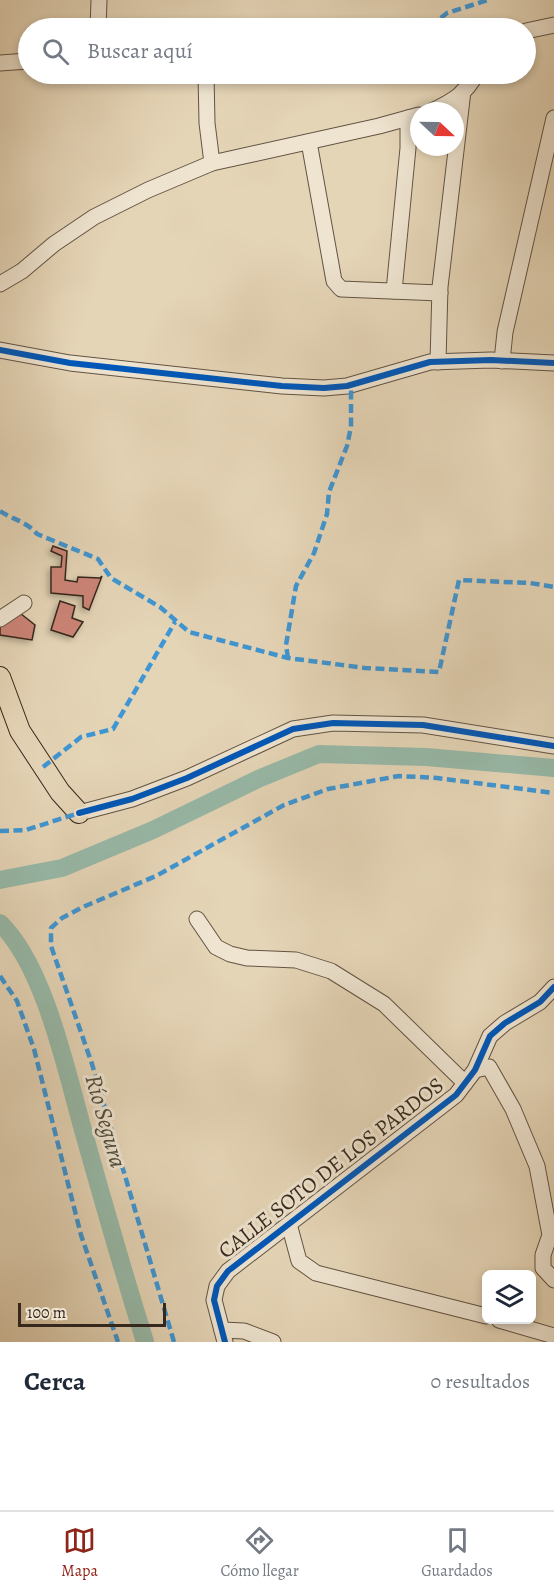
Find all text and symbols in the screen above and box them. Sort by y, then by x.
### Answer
search box [18,18,536,84]
icon: search [39,35,72,68]
text: Buscar aquí [87,36,193,66]
north arrow [410,102,464,156]
street label: CALLE SOTO DE LOS PARDOS [212,1070,450,1266]
water label: Río Segura [77,1071,135,1171]
map controls [482,1270,536,1324]
button: layers [482,1270,536,1324]
scale bar [18,1300,166,1328]
text: 100 m [27,1302,66,1324]
text: Cerca [24,1364,86,1399]
text: 0 resultados [431,1368,530,1395]
tab: Mapa [61,1524,98,1582]
tab: Cómo llegar [220,1524,299,1582]
tab: Guardados [421,1524,493,1582]

